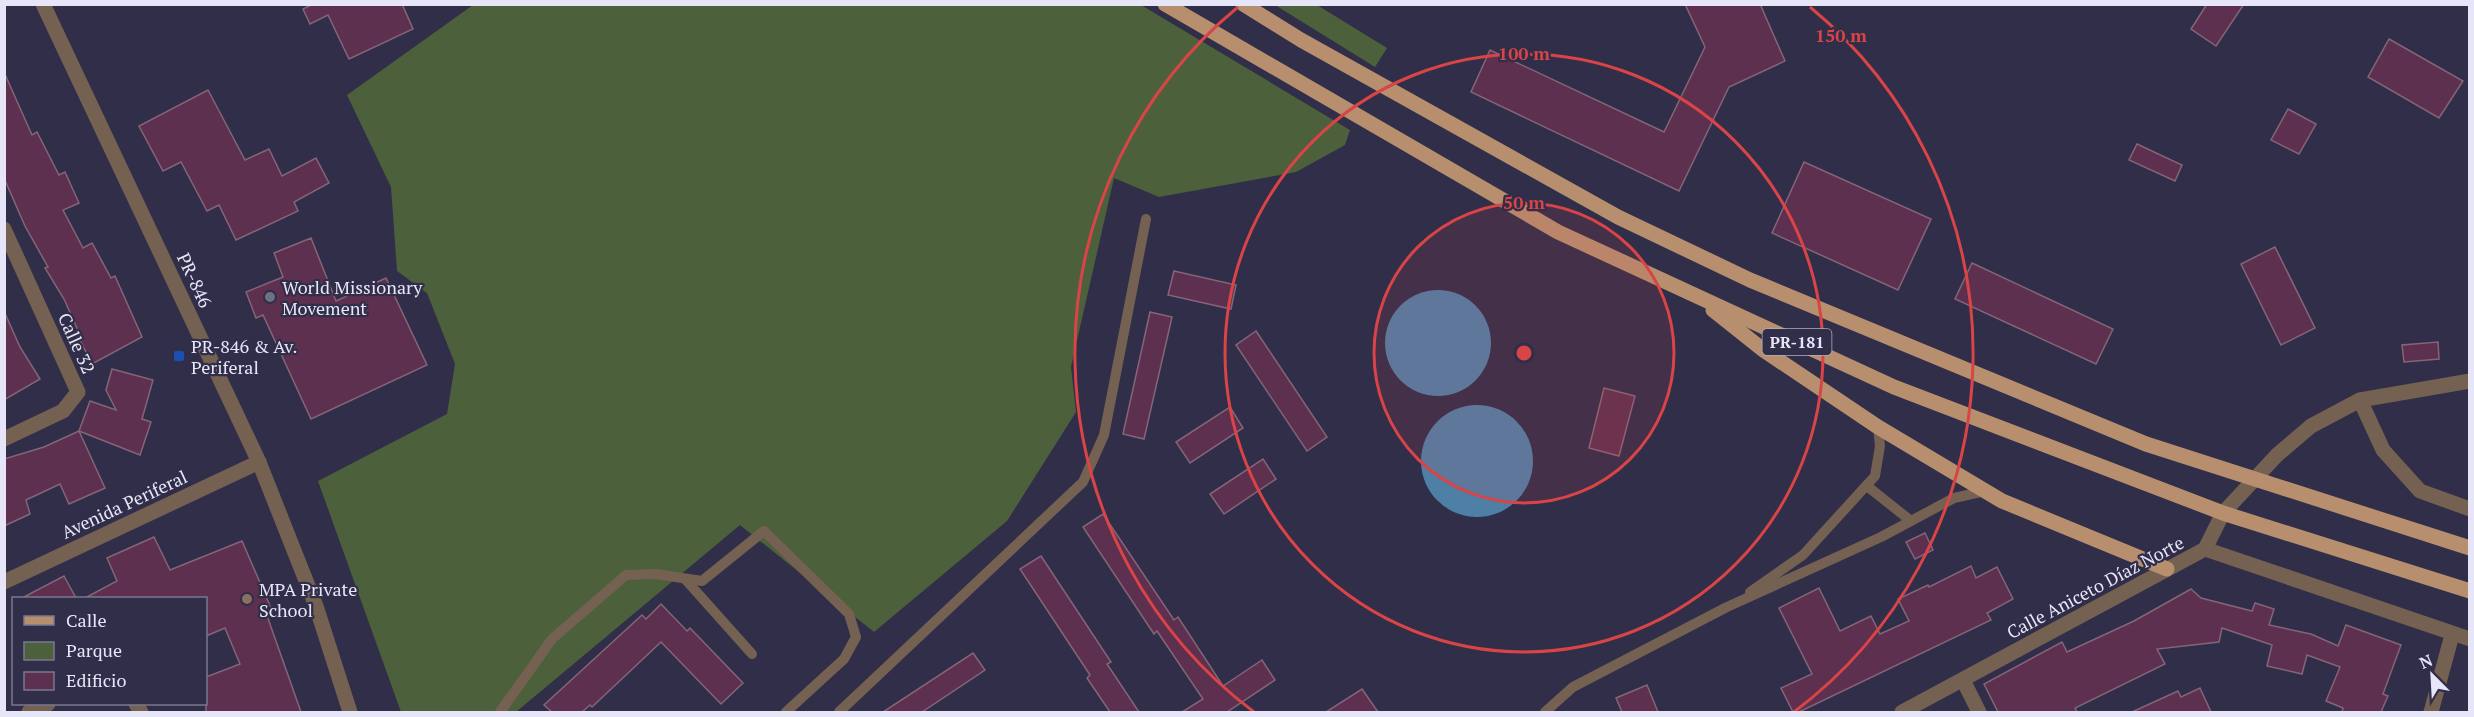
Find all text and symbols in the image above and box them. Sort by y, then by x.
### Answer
text: 150 m [1815,23,1867,47]
text: 100 m [1498,41,1550,65]
text: 50 m [1503,190,1545,214]
street label: PR-846 [172,249,218,312]
place label: World Missionary Movement [282,275,423,320]
marker: World Missionary Movement [263,290,277,304]
street label: Calle 32 [53,309,101,377]
road number: PR-181 [1762,329,1832,355]
place label: PR-846 & Av. Periferal [191,334,298,379]
centre of rings [1514,343,1534,363]
marker: PR-846 & Av. Periferal [172,349,186,363]
street label: Avenida Periferal [57,464,191,544]
street label: Calle Aniceto Díaz Norte [2002,530,2188,644]
place label: MPA Private School [259,577,357,622]
marker: MPA Private School [240,592,254,606]
legend [12,597,207,705]
text: Calle [66,608,107,632]
text: Parque [66,638,122,662]
north arrow [2402,645,2462,705]
text: N [2416,649,2436,674]
text: Edificio [66,668,126,692]

